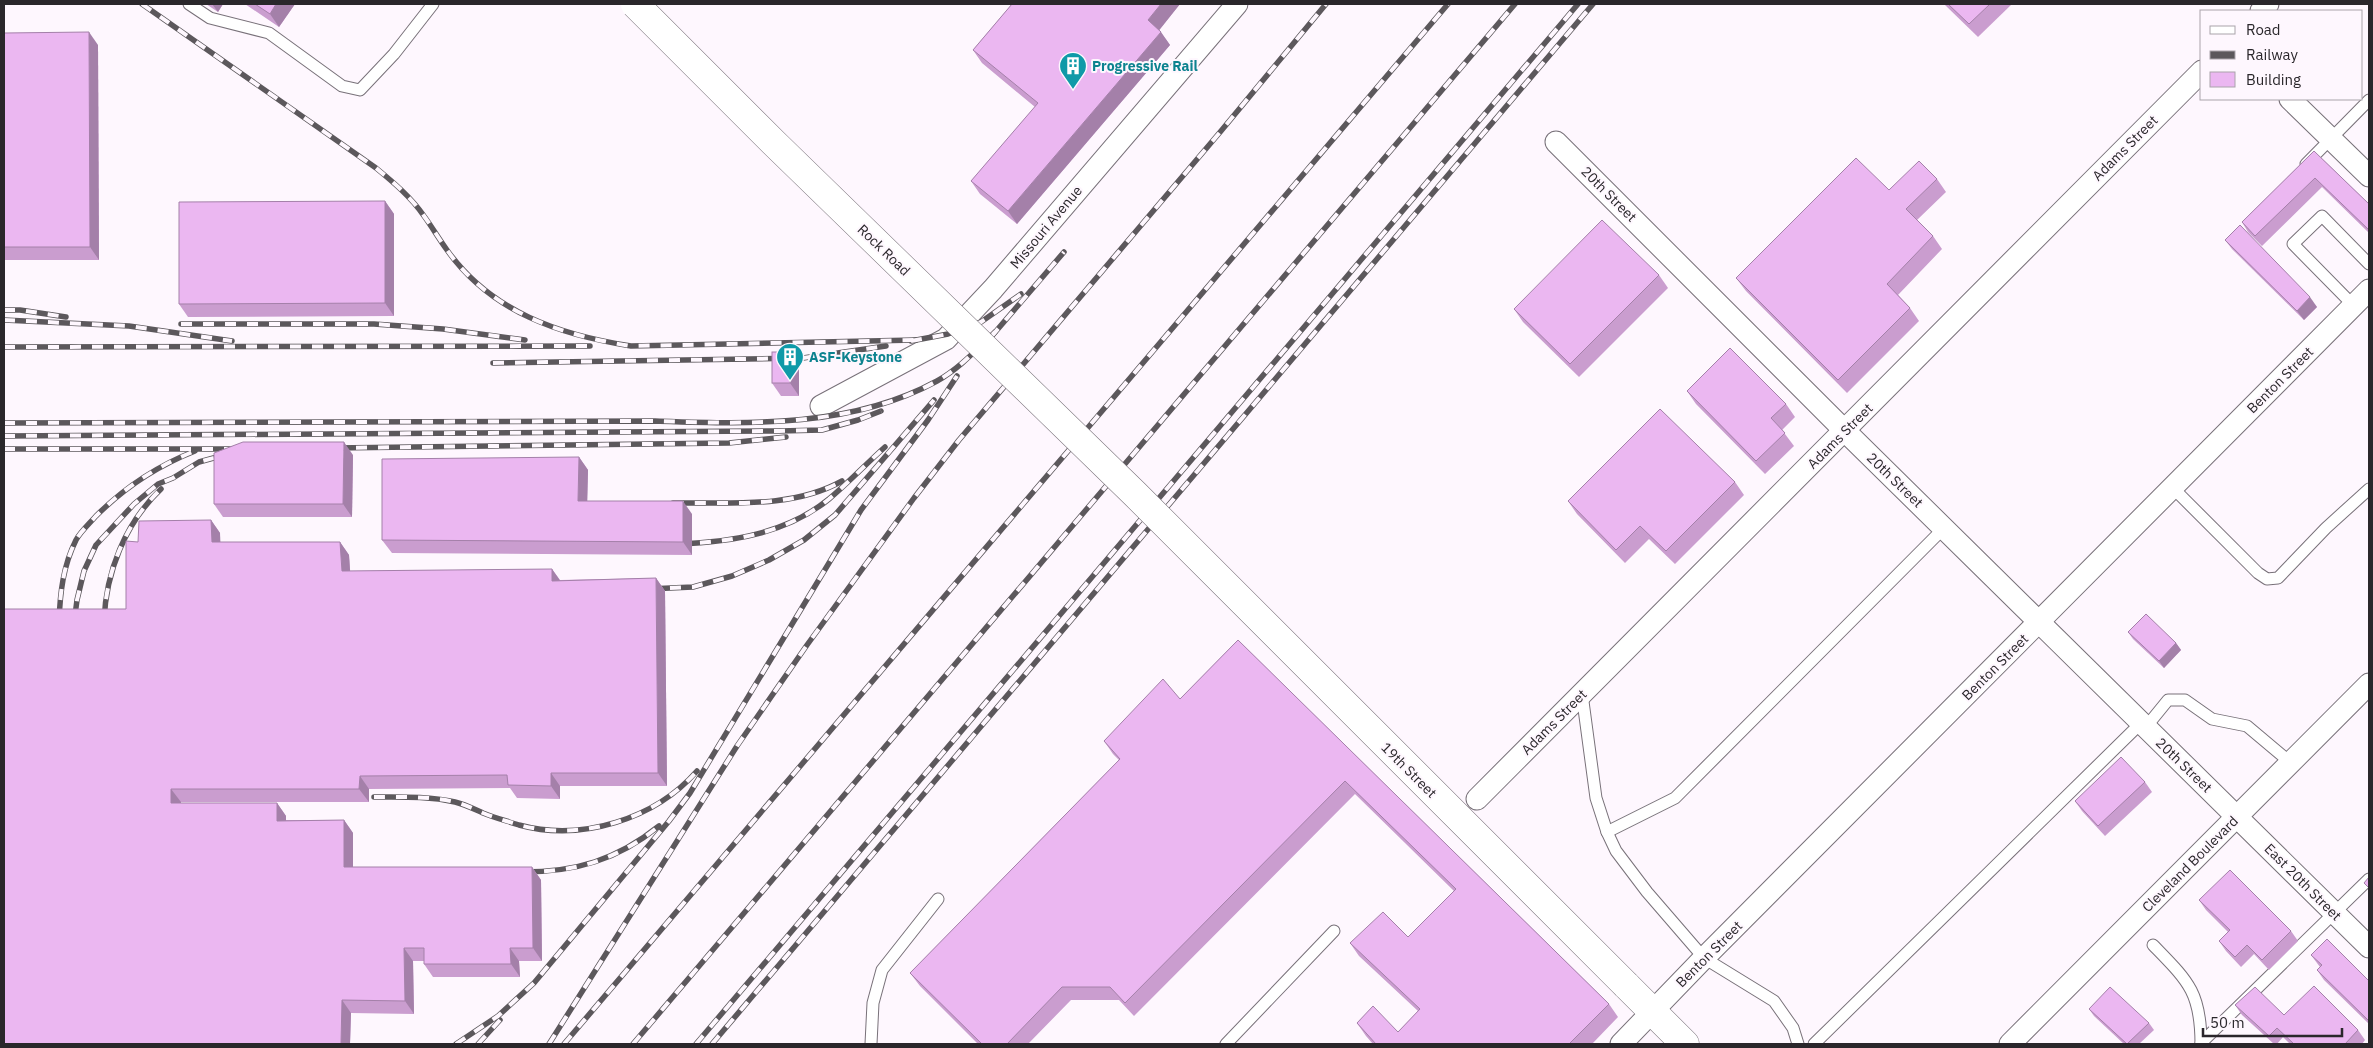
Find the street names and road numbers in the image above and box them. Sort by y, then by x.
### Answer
street label: Adams Street [2088,111,2162,185]
street label: 20th Street [1577,162,1641,226]
street label: Missouri Avenue [1006,182,1086,272]
street label: Rock Road [854,220,914,280]
street label: Benton Street [2243,343,2317,417]
street label: Adams Street [1803,399,1877,473]
street label: 20th Street [1863,449,1927,511]
street label: Benton Street [1958,630,2032,704]
street label: Adams Street [1517,685,1591,759]
street label: 20th Street [2152,734,2216,796]
street label: 19th Street [1377,738,1441,802]
street label: Cleveland Boulevard [2138,812,2242,916]
street label: East 20th Street [2261,840,2345,924]
street label: Benton Street [1672,917,1746,991]

